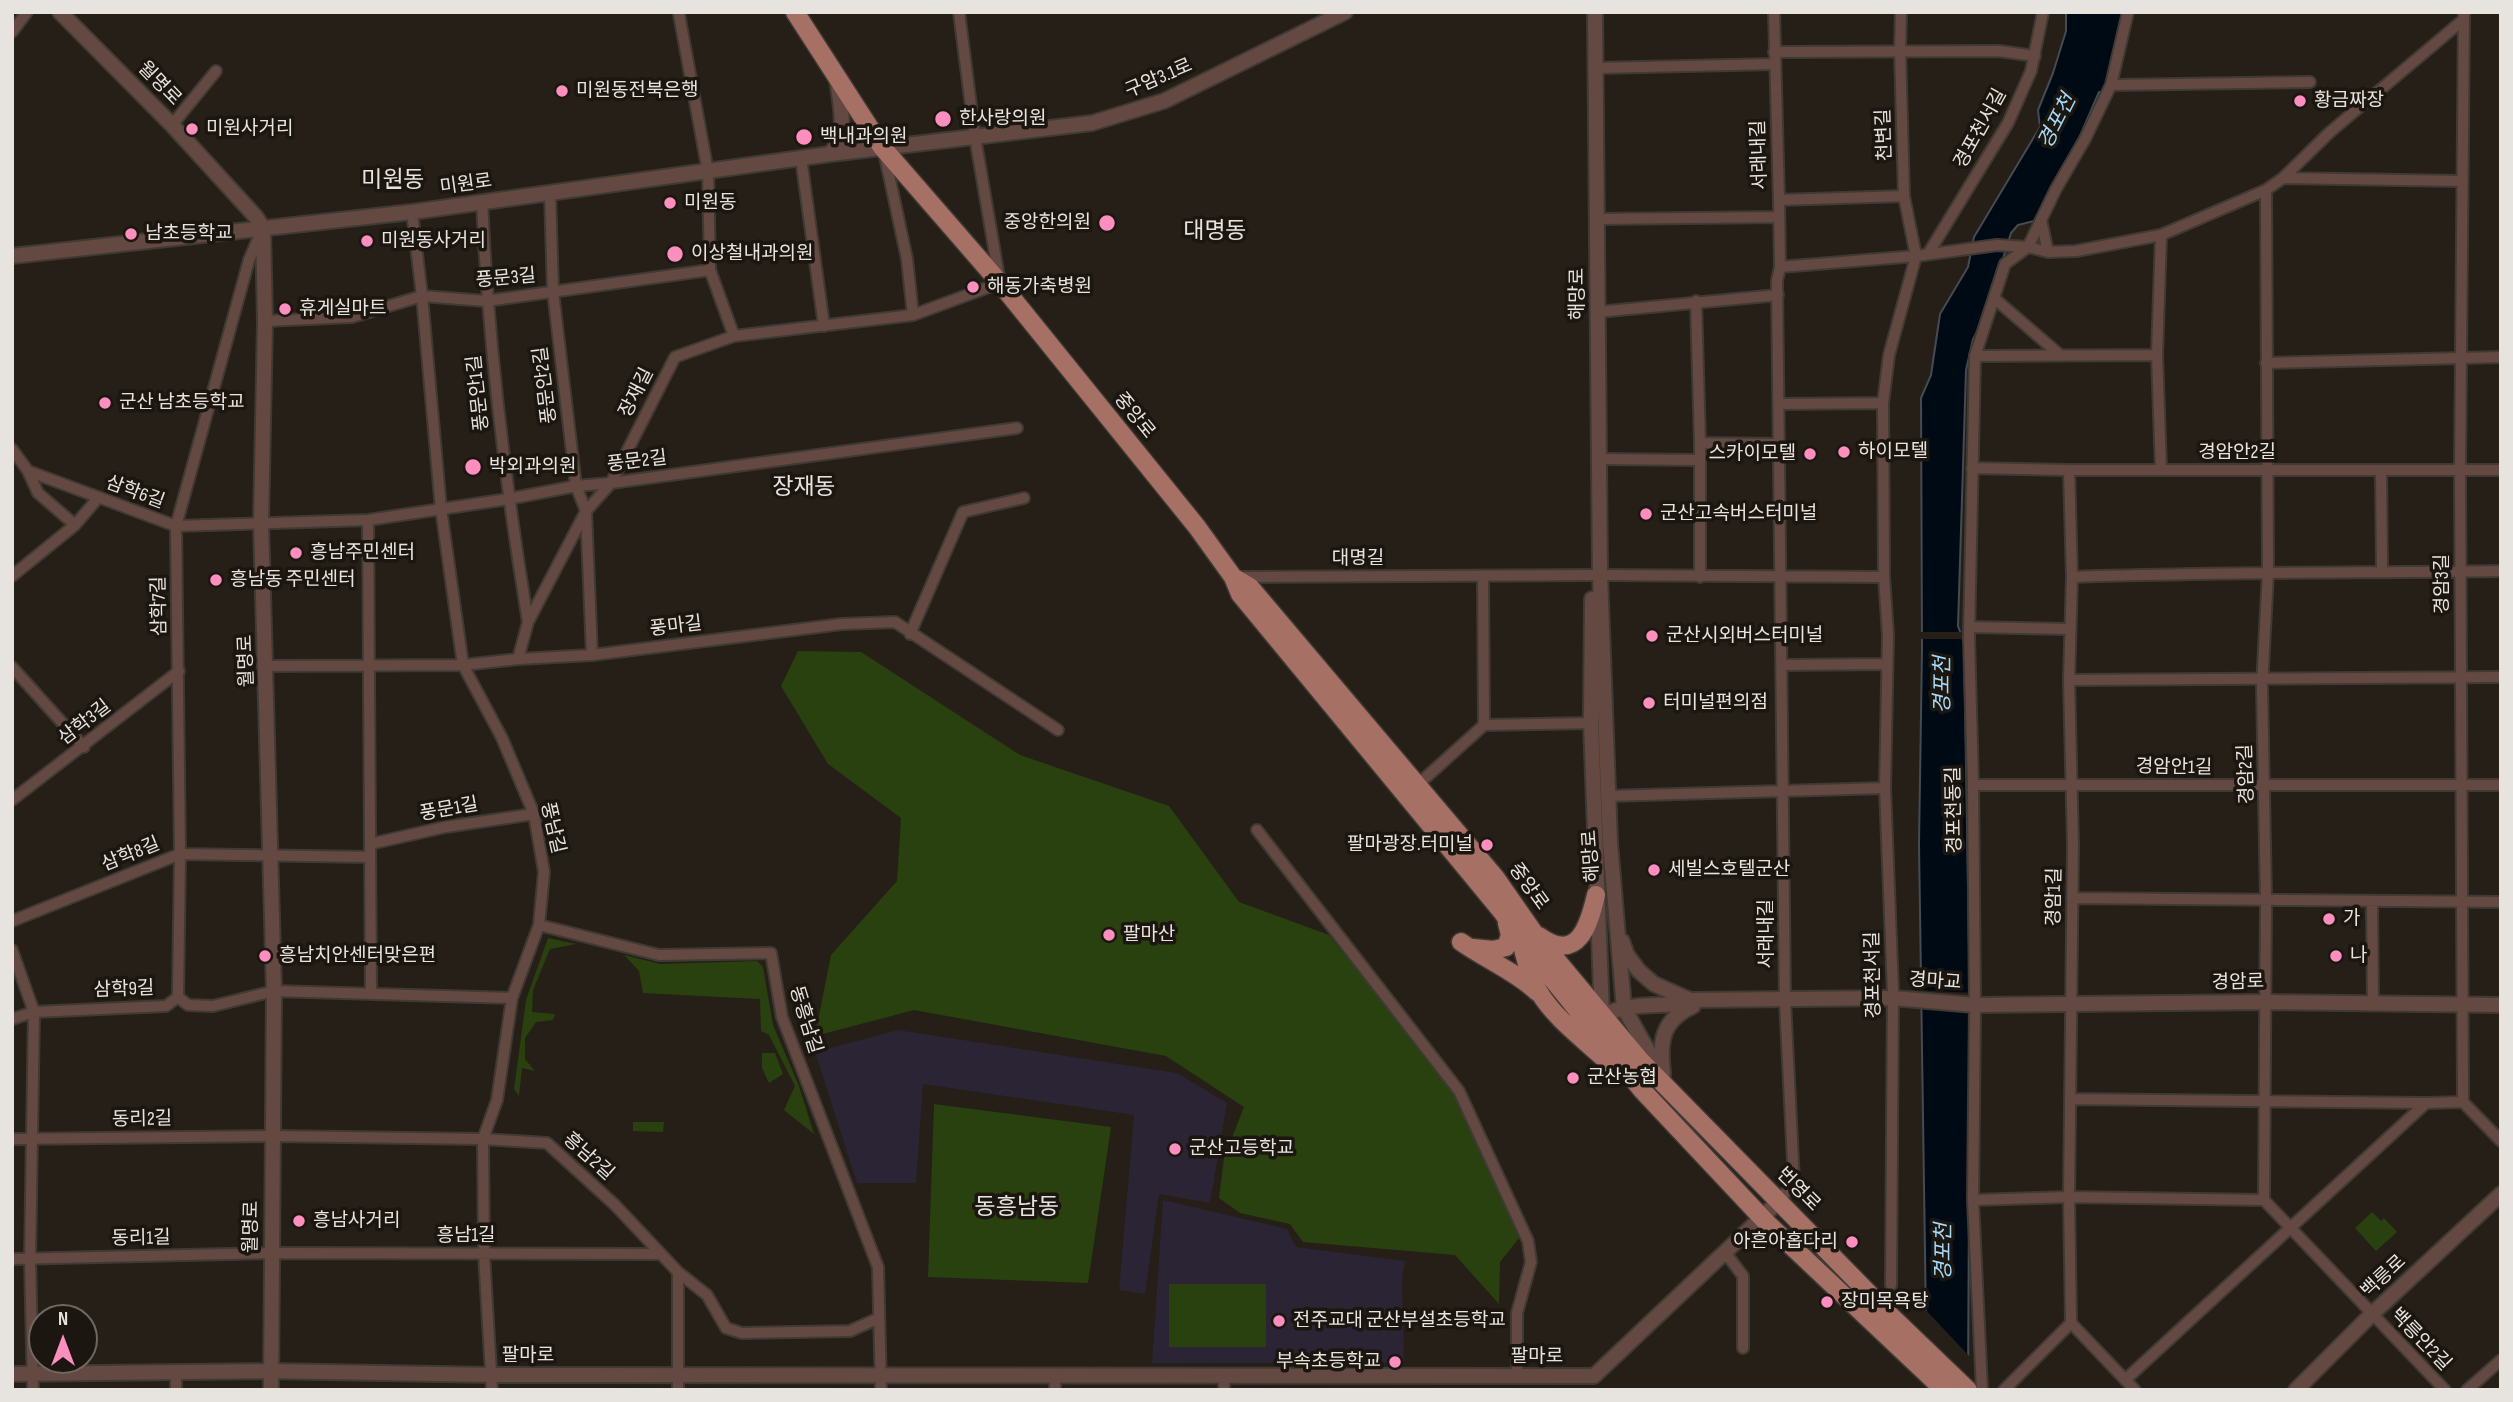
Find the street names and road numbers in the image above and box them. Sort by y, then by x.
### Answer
street label: 구암3.1로 [1122,55,1196,103]
street label: 월명로 [133,57,185,111]
street label: 경포천서길 [1950,85,2012,173]
street label: 천변길 [1873,108,1897,162]
street label: 서래내길 [1747,120,1773,190]
street label: 미원로 [438,170,494,200]
street label: 풍문3길 [475,265,537,293]
street label: 해망로 [1567,268,1589,320]
street label: 풍문안2길 [530,345,562,425]
street label: 풍문안1길 [464,354,494,432]
street label: 장재길 [615,364,659,422]
street label: 중앙로 [1109,388,1159,444]
street label: 경암안2길 [2198,442,2276,464]
street label: 풍문2길 [606,447,668,477]
street label: 삼학6길 [103,472,167,514]
street label: 대명길 [1332,548,1384,570]
street label: 경암3길 [2432,554,2454,614]
street label: 삼학7길 [148,576,172,636]
street label: 풍마길 [649,612,703,642]
street label: 월명로 [235,634,259,688]
street label: 삼학3길 [54,695,116,751]
street label: 경암2길 [2235,743,2259,805]
street label: 경암안1길 [2136,756,2212,780]
street label: 경포천동길 [1943,766,1967,854]
street label: 풍문1길 [418,794,480,826]
street label: 풍남길 [535,800,569,856]
street label: 해망로 [1579,829,1605,883]
street label: 삼학8길 [99,833,163,877]
street label: 중앙로 [1503,859,1553,915]
street label: 경암1길 [2043,867,2067,927]
street label: 서래내길 [1756,899,1778,969]
street label: 경포천서길 [1862,931,1886,1019]
street label: 경마교 [1908,969,1962,995]
street label: 경암로 [2212,971,2264,995]
street label: 삼학9길 [93,978,155,1002]
street label: 동흥남길 [784,983,826,1057]
street label: 동리2길 [112,1108,172,1132]
street label: 흥남2길 [558,1128,618,1186]
street label: 번영로 [1771,1163,1825,1217]
street label: 월명로 [240,1201,264,1253]
street label: 흥남1길 [436,1225,496,1247]
street label: 동리1길 [111,1227,171,1251]
street label: 백릉로 [2357,1251,2411,1303]
street label: 백릉안2길 [2385,1304,2455,1376]
street label: 팔마로 [502,1345,554,1367]
street label: 팔마로 [1511,1346,1563,1368]

